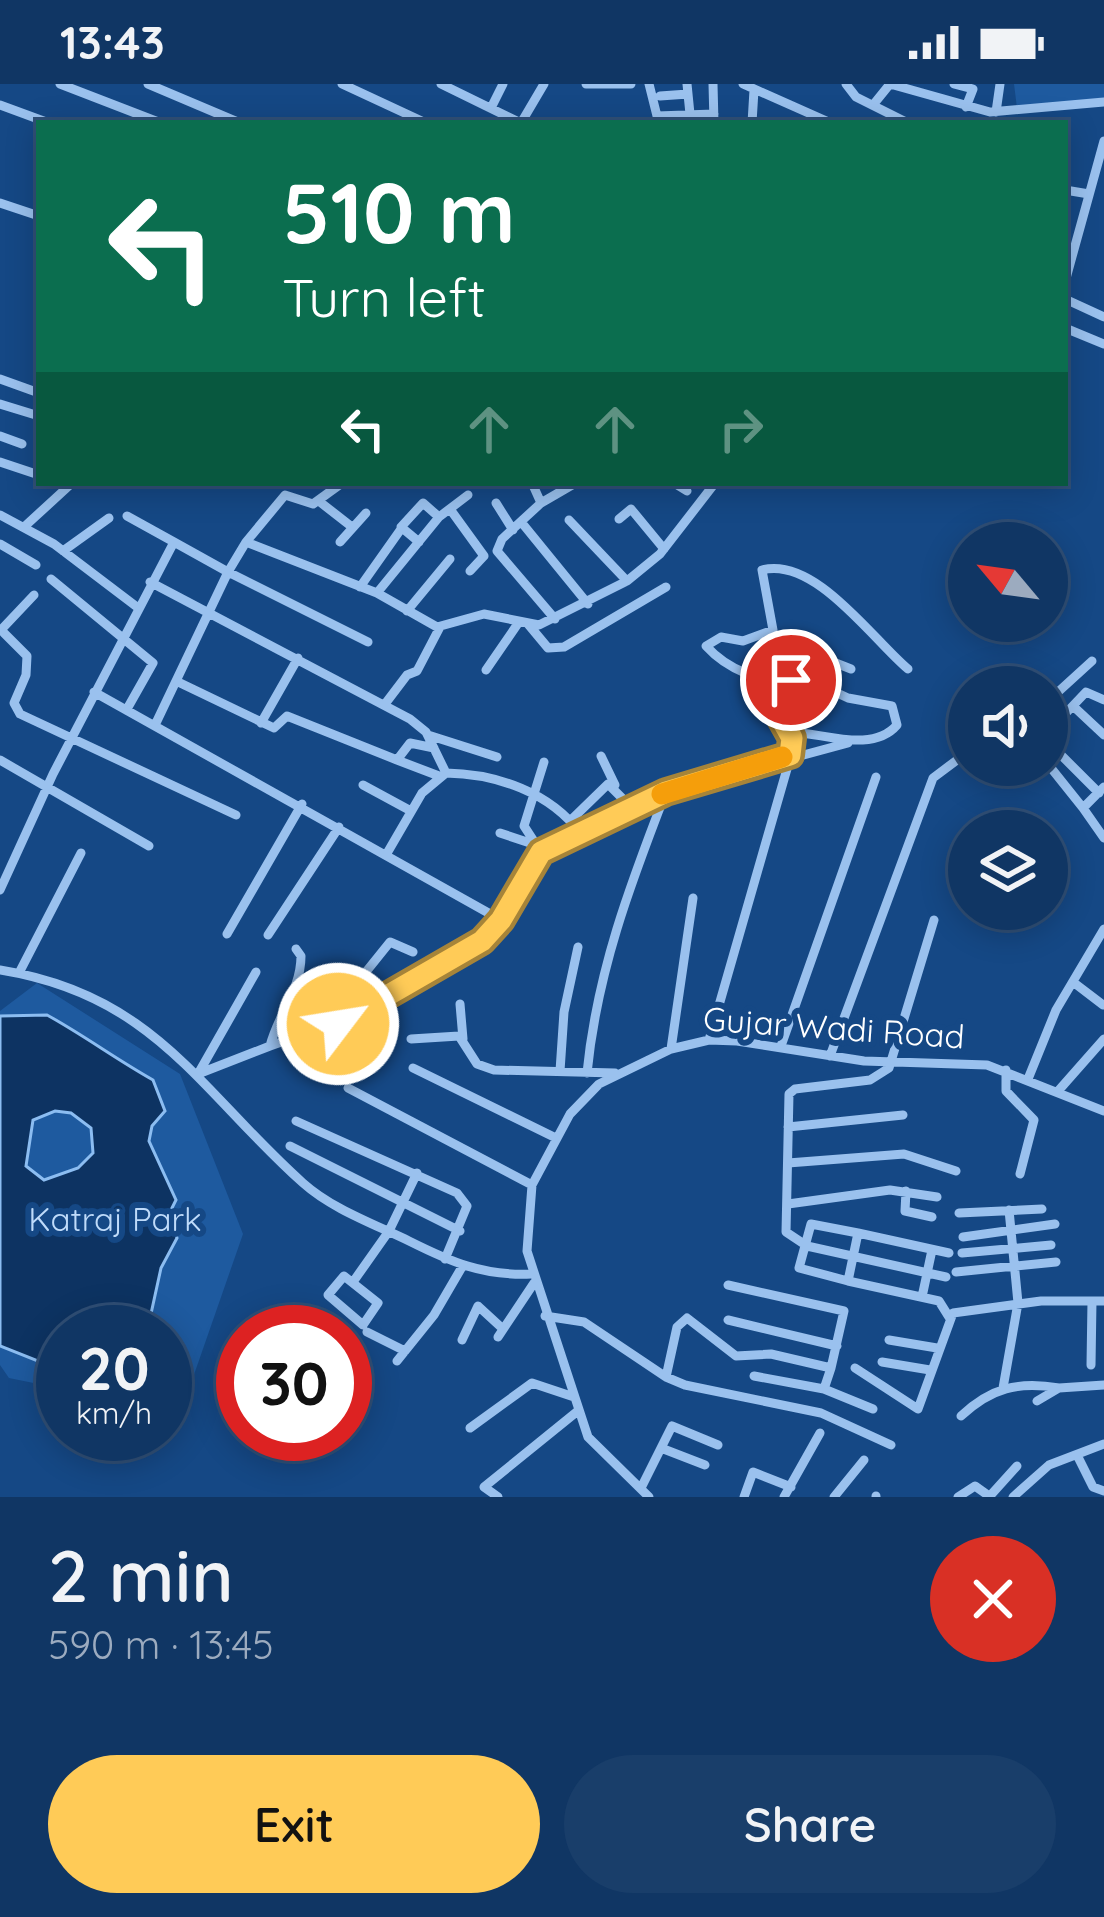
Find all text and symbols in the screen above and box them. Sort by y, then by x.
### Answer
text: 13:43 [60,14,165,70]
text: 510 m [282,159,516,264]
icon: left [84,168,240,324]
text: Turn left [282,263,486,331]
icon: left [330,396,396,462]
icon: ahead [456,396,522,462]
icon: ahead [582,396,648,462]
icon: right [708,396,774,462]
north arrow [948,522,1068,642]
map controls [948,522,1068,930]
pin [740,629,842,731]
icon: arrive [758,647,824,713]
button: sound [948,666,1068,786]
button: layers [948,810,1068,930]
position arrow [275,961,401,1087]
street label: Gujar Wadi Road [702,997,966,1057]
park label: Katraj Park [28,1198,202,1239]
speed limit sign: 30 [216,1305,372,1461]
text: 20 [79,1330,149,1405]
text: km/h [76,1394,152,1432]
text: 2 min [48,1530,234,1620]
button: close [930,1536,1056,1662]
text: 590 m · 13:45 [48,1620,274,1669]
button: Exit [48,1755,540,1893]
button: Share [564,1755,1056,1893]

